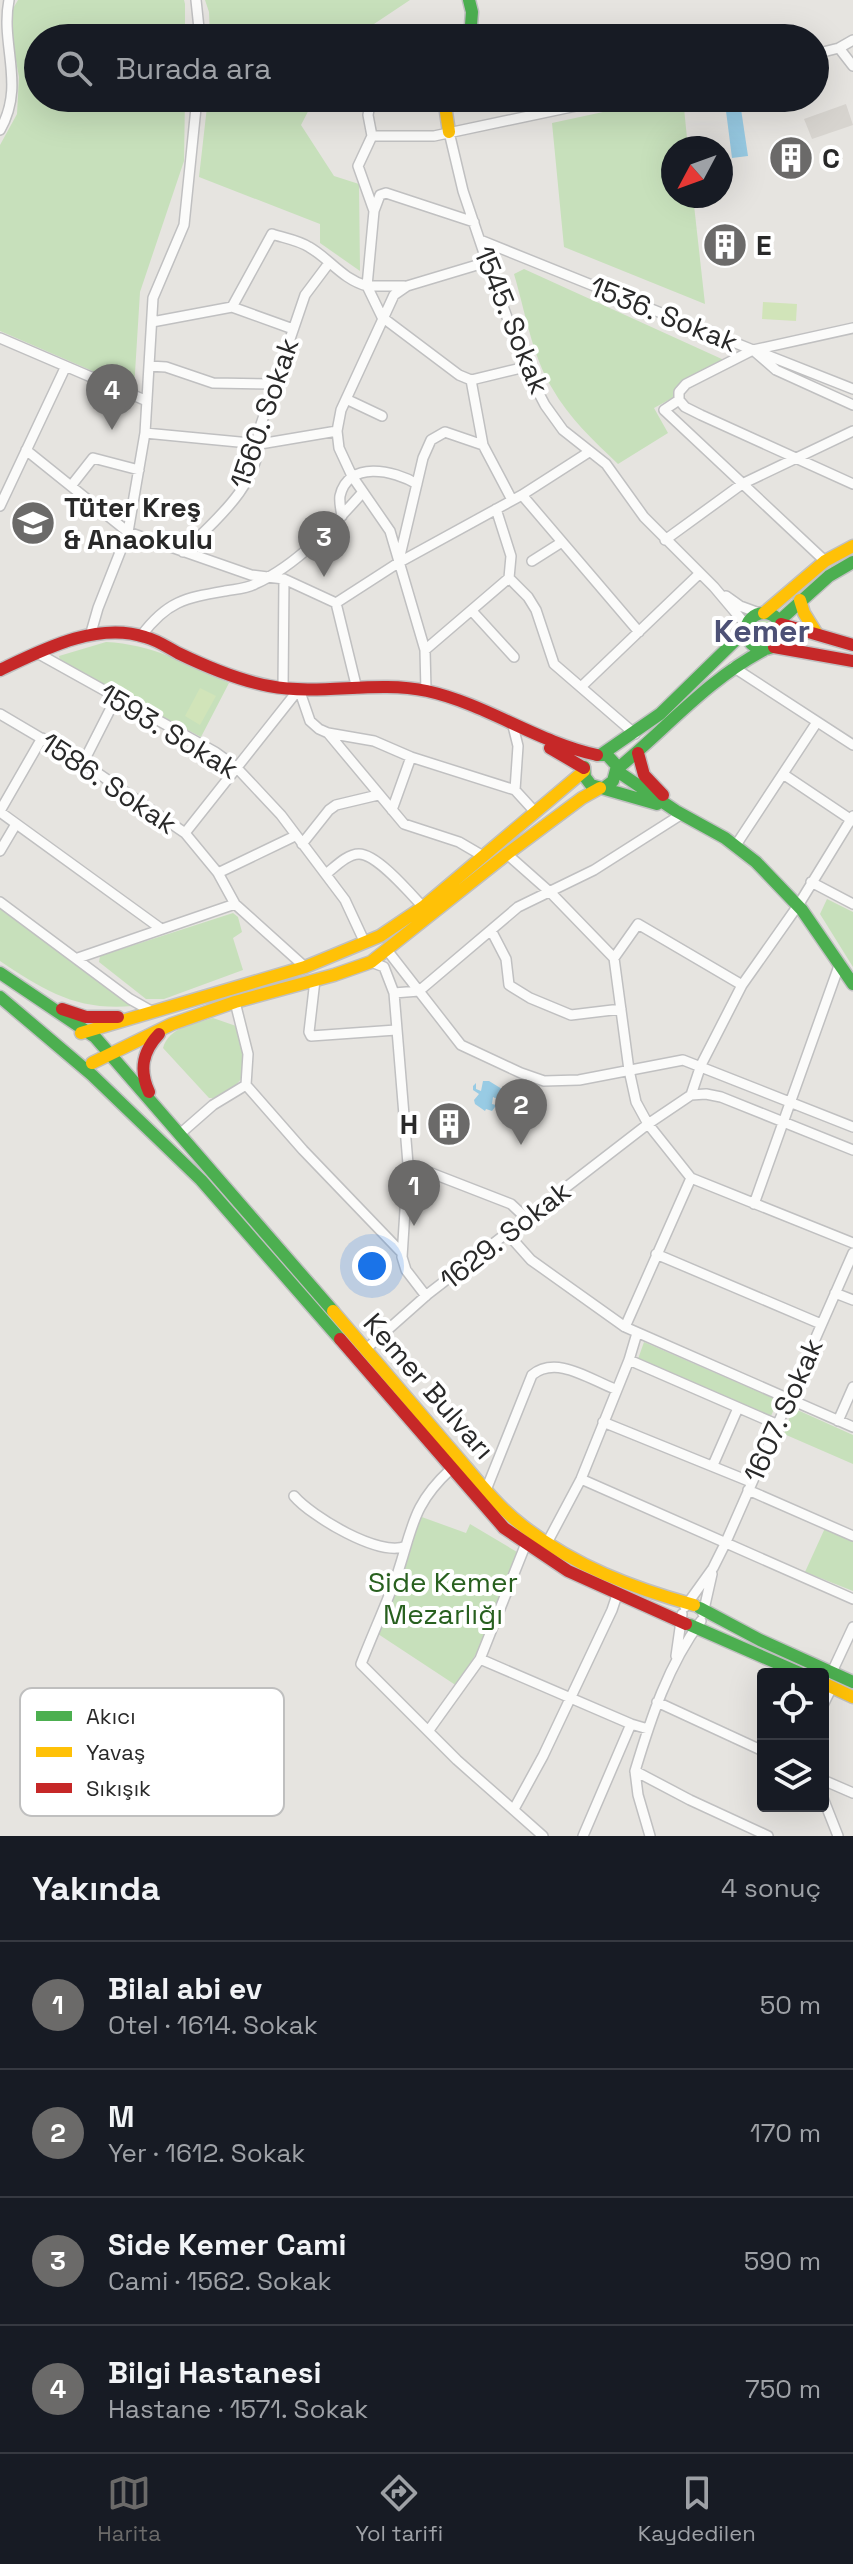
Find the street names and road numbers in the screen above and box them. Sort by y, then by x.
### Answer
street label: 1545. Sokak [466,241,558,399]
street label: 1536. Sokak [585,268,743,360]
street label: 1560. Sokak [221,333,307,493]
street label: 1593. Sokak [93,675,245,787]
street label: 1586. Sokak [34,724,184,842]
street label: 1629. Sokak [432,1173,578,1297]
street label: Kemer Bulvarı [356,1305,502,1467]
street label: 1607. Sokak [735,1332,831,1488]

